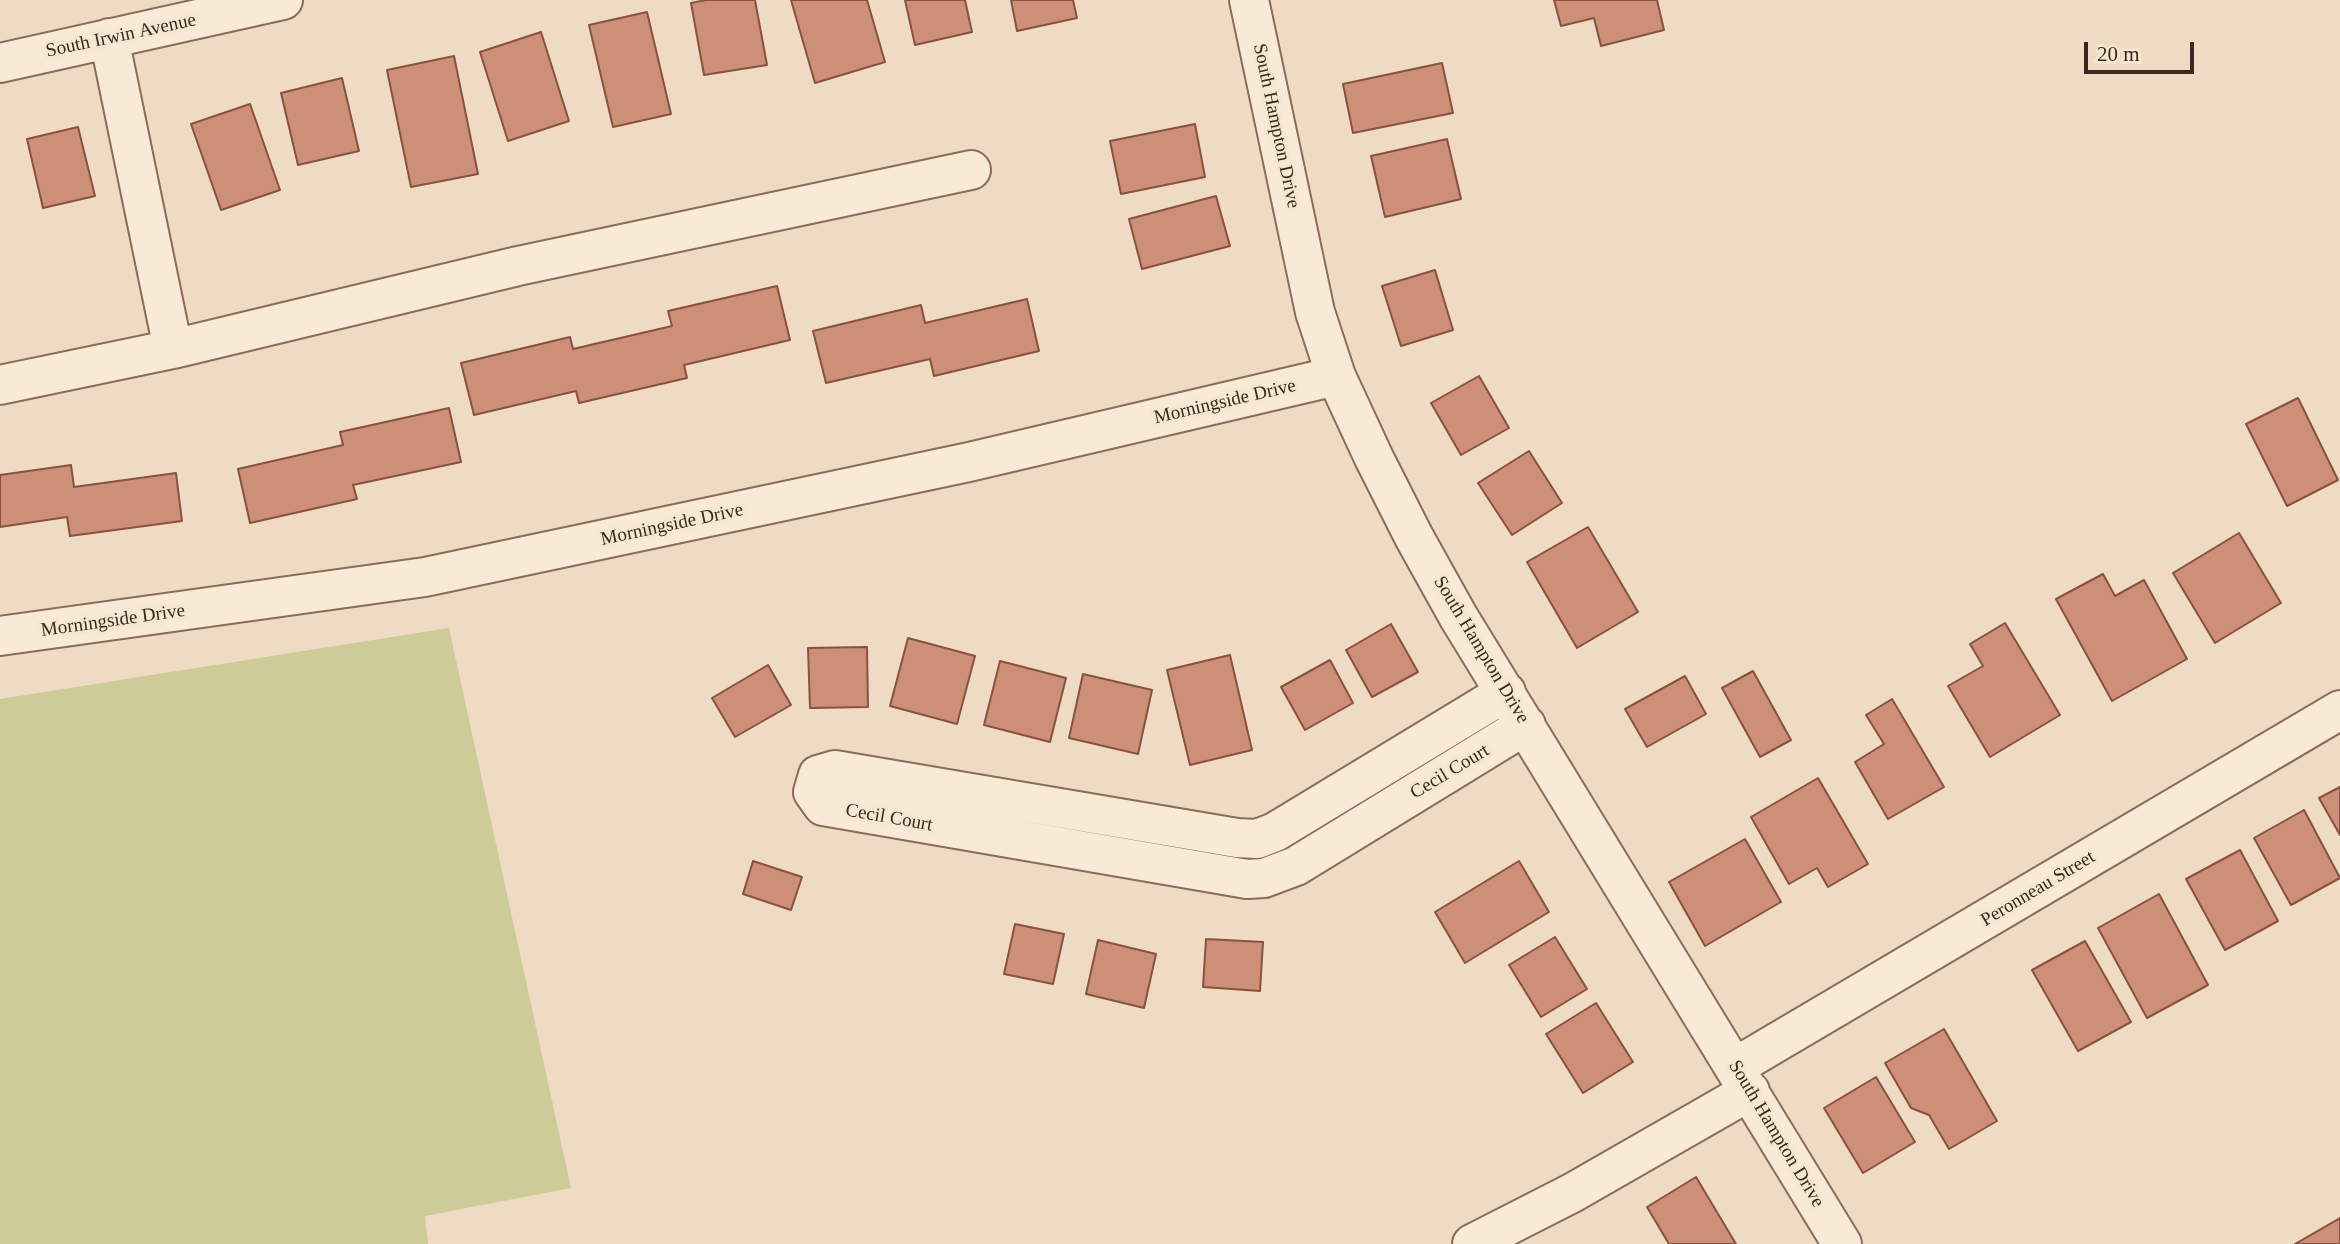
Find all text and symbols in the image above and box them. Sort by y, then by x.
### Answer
street label: South Irwin Avenue [44,9,198,63]
scale bar [2088,28,2198,72]
street label: South Hampton Drive [1247,42,1305,210]
text: 20 m [2097,42,2140,66]
street label: Morningside Drive [1152,375,1298,429]
street label: Morningside Drive [599,499,745,551]
street label: South Hampton Drive [1428,572,1534,728]
street label: Morningside Drive [40,600,186,642]
street label: Cecil Court [1406,740,1494,804]
street label: Cecil Court [844,799,934,837]
street label: Peronneau Street [1977,846,2099,932]
street label: South Hampton Drive [1723,1056,1829,1212]

